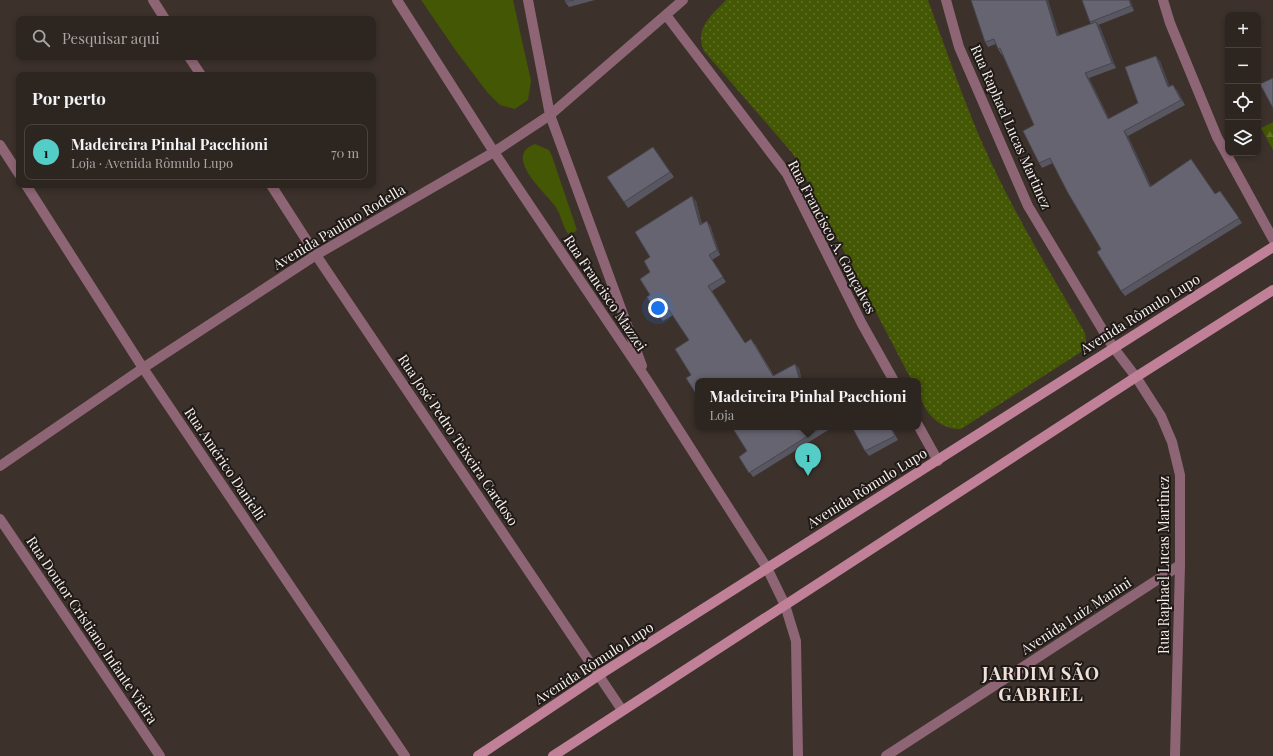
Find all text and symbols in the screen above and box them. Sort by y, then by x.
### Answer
map controls [1225,12,1261,156]
button: + [1225,12,1261,48]
search box [16,16,376,60]
icon: search [30,27,52,49]
text: Pesquisar aqui [62,28,160,48]
street label: Rua Raphael Lucas Martinez [967,42,1056,212]
button: − [1225,48,1261,84]
button: locate [1225,84,1261,120]
text: Por perto [32,87,106,109]
button: layers [1225,120,1261,156]
text: Madeireira Pinhal Pacchioni [71,134,268,154]
text: 1 [44,144,48,161]
text: 70 m [331,144,359,161]
text: Loja · Avenida Rômulo Lupo [71,154,233,171]
street label: Rua Francisco A. Gonçalves [784,157,881,317]
street label: Avenida Paulino Rodella [268,179,408,274]
street label: Rua Francisco Mazzei [560,231,651,354]
street label: Avenida Rômulo Lupo [1075,269,1204,359]
your location [648,298,668,318]
street label: Rua José Pedro Teixeira Cardoso [394,350,523,529]
popup [695,378,921,430]
text: Madeireira Pinhal Pacchioni [709,386,907,406]
street label: Rua Américo Danielli [181,404,270,524]
text: Loja [709,406,734,423]
pin: 1 [795,443,821,476]
street label: Avenida Rômulo Lupo [802,443,931,533]
street label: Rua Raphael Lucas Martinez [1154,476,1173,654]
street label: Rua Doutor Cristiano Infante Vieira [22,532,162,727]
street label: Avenida Luiz Manini [1016,573,1135,659]
street label: Avenida Rômulo Lupo [530,617,657,709]
district label: JARDIM SÃO GABRIEL [981,661,1100,706]

